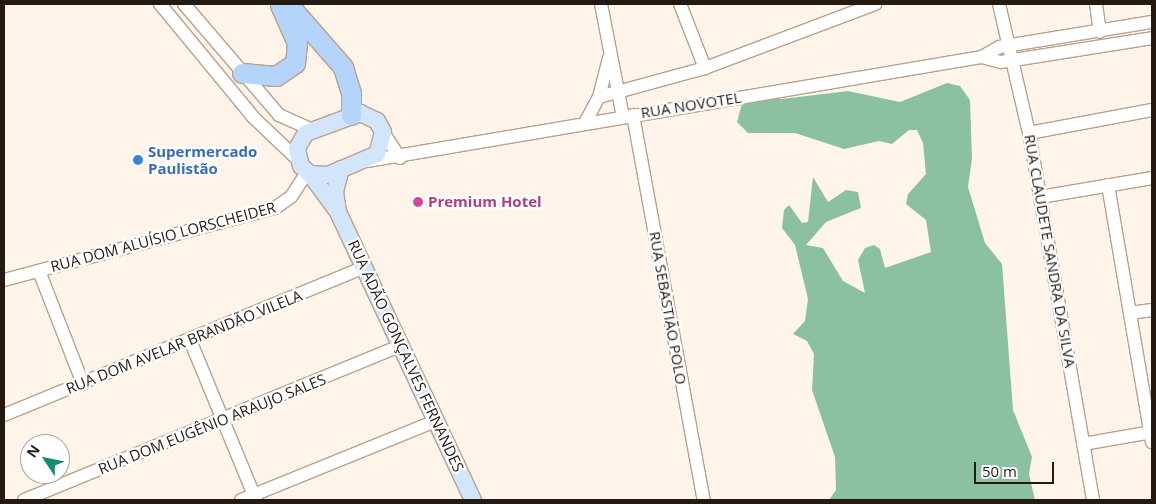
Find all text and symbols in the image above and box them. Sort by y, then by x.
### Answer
street label: RUA NOVOTEL [639,88,743,122]
street label: RUA CLAUDETE SANDRA DA SILVA [1021,133,1079,369]
place label: Supermercado Paulistão [148,142,257,177]
marker: Supermercado Paulistão [132,154,144,166]
place label: Premium Hotel [428,193,542,211]
marker: Premium Hotel [412,196,424,208]
street label: RUA DOM ALUÍSIO LORSCHEIDER [48,198,278,276]
street label: RUA SEBASTIÃO POLO [646,230,690,386]
street label: RUA ADÃO GONÇALVES FERNANDES [344,237,468,475]
street label: RUA DOM AVELAR BRANDÃO VILELA [63,286,305,398]
street label: RUA DOM EUGÊNIO ARAUJO SALES [96,370,328,478]
north arrow [20,434,70,484]
text: N [22,441,44,461]
scale bar [976,452,1056,484]
text: 50 m [982,461,1017,481]

